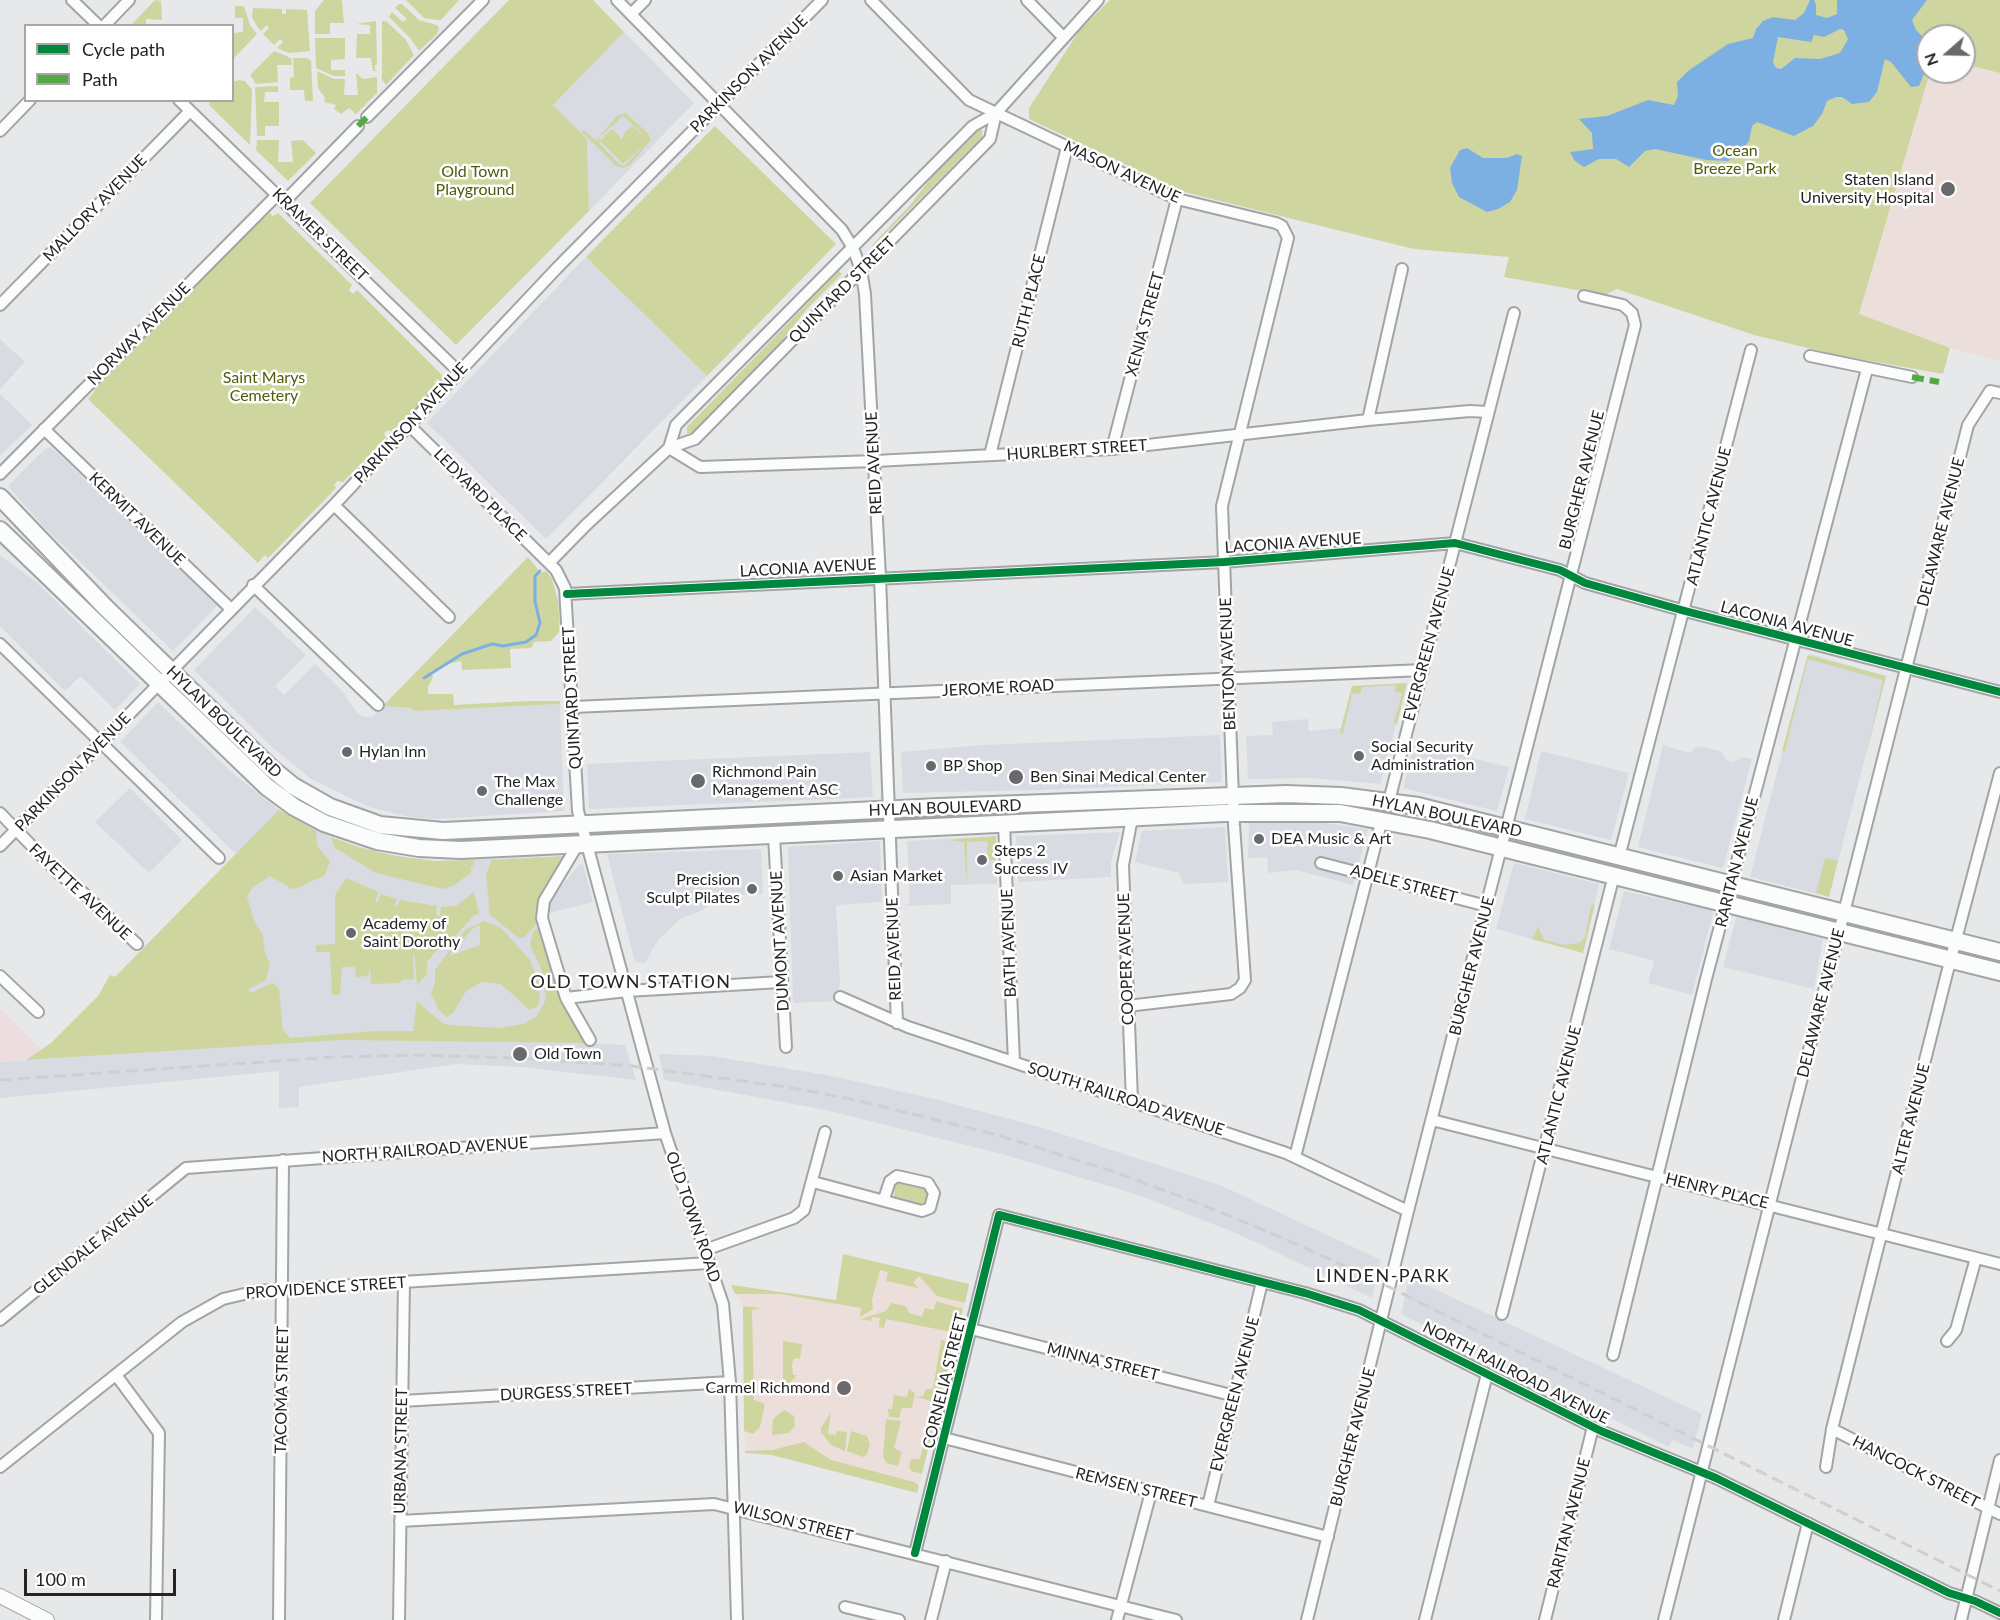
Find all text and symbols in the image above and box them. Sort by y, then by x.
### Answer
street label: PARKINSON AVENUE [686,11,812,137]
legend [24,24,234,102]
north arrow [1916,24,1976,84]
text: Cycle path [82,38,165,60]
text: N [1919,51,1942,69]
text: Path [82,68,118,90]
street label: MASON AVENUE [1061,137,1183,207]
park label: Ocean Breeze Park [1693,141,1777,179]
street label: MALLORY AVENUE [39,151,151,265]
park label: Old Town Playground [436,162,514,200]
place label: Staten Island University Hospital [1800,170,1934,208]
marker: Staten Island University Hospital [1939,180,1957,198]
street label: KRAMER STREET [268,184,372,286]
street label: QUINTARD STREET [785,233,899,347]
street label: RUTH PLACE [1008,252,1050,350]
street label: XENIA STREET [1122,270,1168,378]
street label: NORWAY AVENUE [83,278,195,390]
street label: PARKINSON AVENUE [350,359,472,487]
park label: Saint Marys Cemetery [223,368,305,406]
street label: BURGHER AVENUE [1555,409,1609,551]
street label: REID AVENUE [862,411,886,515]
street label: HURLBERT STREET [1006,436,1148,464]
street label: LEDYARD PLACE [430,445,530,545]
street label: ATLANTIC AVENUE [1682,445,1736,587]
street label: DELAWARE AVENUE [1913,455,1969,609]
street label: KERMIT AVENUE [85,468,189,570]
street label: LACONIA AVENUE [1224,529,1362,557]
street label: LACONIA AVENUE [739,555,877,581]
street label: EVERGREEN AVENUE [1399,565,1459,723]
street label: BENTON AVENUE [1216,597,1240,731]
street label: LACONIA AVENUE [1718,597,1856,651]
street label: QUINTARD STREET [559,626,585,770]
street label: HYLAN BOULEVARD [162,662,286,782]
street label: JEROME ROAD [941,675,1055,701]
street label: PARKINSON AVENUE [11,708,135,836]
place label: Social Security Administration [1371,737,1474,775]
place label: Hylan Inn [359,742,426,762]
marker: Hylan Inn [340,745,354,759]
marker: Social Security Administration [1352,749,1366,763]
place label: BP Shop [943,756,1003,776]
marker: BP Shop [924,759,938,773]
place label: Richmond Pain Management ASC [712,762,839,800]
place label: Ben Sinai Medical Center [1030,767,1206,787]
marker: Ben Sinai Medical Center [1007,768,1025,786]
place label: The Max Challenge [494,772,563,810]
marker: Richmond Pain Management ASC [689,772,707,790]
marker: The Max Challenge [475,784,489,798]
street label: HYLAN BOULEVARD [1370,791,1524,841]
street label: RARITAN AVENUE [1711,795,1763,929]
street label: HYLAN BOULEVARD [868,796,1022,820]
place label: DEA Music & Art [1271,829,1391,849]
marker: DEA Music & Art [1252,832,1266,846]
street label: FAYETTE AVENUE [25,840,135,944]
place label: Steps 2 Success IV [994,841,1068,879]
marker: Steps 2 Success IV [975,853,989,867]
street label: ADELE STREET [1348,861,1460,907]
place label: Asian Market [850,866,943,886]
marker: Asian Market [831,869,845,883]
place label: Precision Sculpt Pilates [646,870,740,908]
street label: DUMONT AVENUE [767,870,793,1012]
marker: Precision Sculpt Pilates [745,882,759,896]
street label: BATH AVENUE [998,888,1020,998]
street label: COOPER AVENUE [1114,893,1138,1025]
street label: BURGHER AVENUE [1445,895,1499,1037]
street label: REID AVENUE [883,897,905,1001]
place label: Academy of Saint Dorothy [363,914,460,952]
marker: Academy of Saint Dorothy [344,926,358,940]
street label: DELAWARE AVENUE [1793,926,1849,1080]
district label: OLD TOWN STATION [530,971,732,993]
street label: ATLANTIC AVENUE [1532,1024,1586,1166]
place label: Old Town [534,1044,601,1064]
marker: Old Town [511,1045,529,1063]
street label: SOUTH RAILROAD AVENUE [1025,1058,1227,1140]
street label: ALTER AVENUE [1888,1062,1934,1176]
street label: NORTH RAILROAD AVENUE [321,1133,529,1167]
street label: OLD TOWN ROAD [662,1149,724,1285]
street label: HENRY PLACE [1663,1169,1771,1213]
street label: GLENDALE AVENUE [29,1191,157,1299]
district label: LINDEN-PARK [1316,1265,1450,1287]
street label: PROVIDENCE STREET [245,1273,407,1303]
street label: CORNELIA STREET [919,1312,971,1450]
street label: EVERGREEN AVENUE [1206,1315,1264,1473]
street label: NORTH RAILROAD AVENUE [1420,1318,1612,1428]
street label: TACOMA STREET [271,1326,293,1454]
street label: MINNA STREET [1045,1339,1161,1385]
street label: BURGHER AVENUE [1326,1366,1380,1508]
place label: Carmel Richmond [706,1378,830,1398]
street label: DURGESS STREET [499,1379,633,1405]
marker: Carmel Richmond [835,1379,853,1397]
street label: URBANA STREET [390,1388,412,1514]
street label: HANCOCK STREET [1849,1432,1983,1512]
street label: RARITAN AVENUE [1543,1456,1595,1590]
street label: REMSEN STREET [1073,1464,1199,1512]
street label: WILSON STREET [731,1498,855,1546]
scale bar [27,1557,178,1595]
text: 100 m [35,1568,86,1590]

